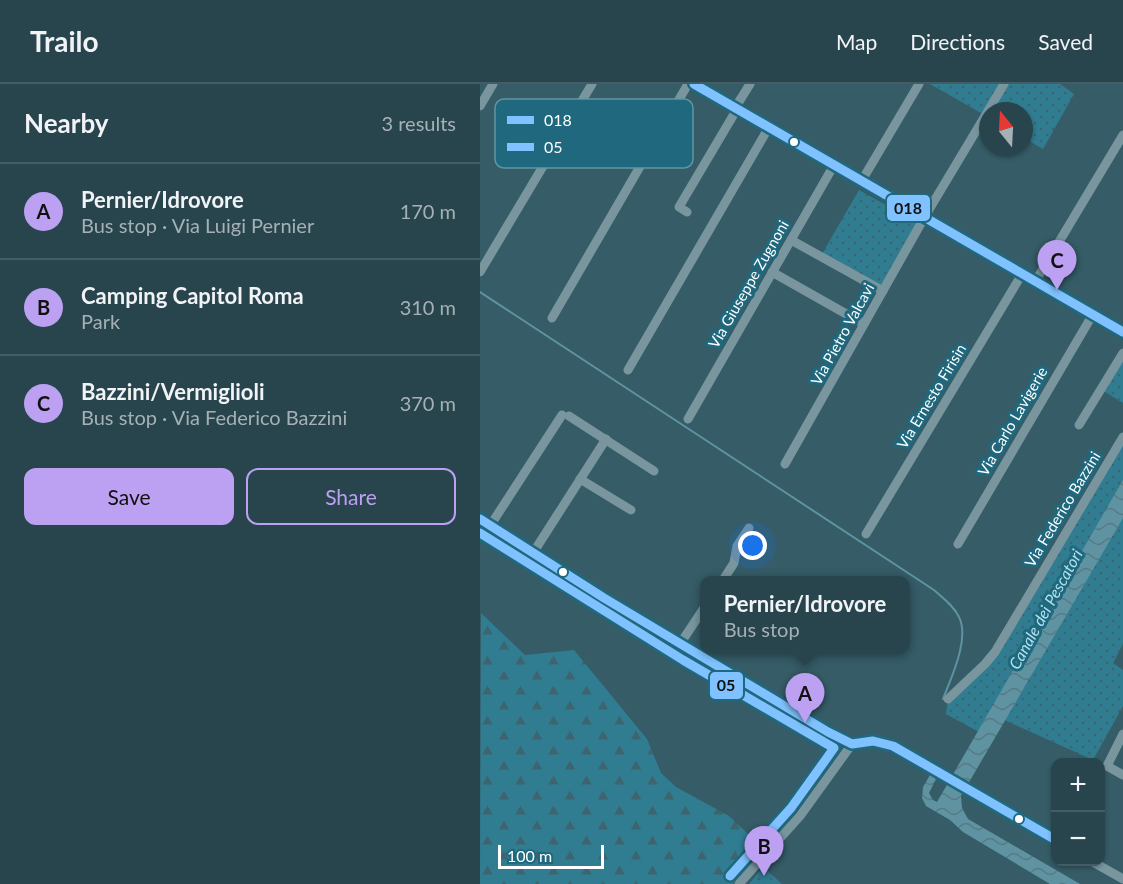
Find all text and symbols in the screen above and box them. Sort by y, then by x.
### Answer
text: Trailo [30,24,99,58]
text: Map [836,29,877,54]
text: Directions [910,29,1005,54]
text: Saved [1038,29,1093,54]
legend [495,99,693,168]
north arrow [979,102,1033,156]
text: Nearby [24,107,109,139]
text: 018 [544,110,572,129]
text: 3 results [381,111,456,135]
unlabelled marker [788,136,800,148]
text: 05 [544,137,563,156]
text: Pernier/Idrovore [81,186,244,213]
line badge: 018 [886,194,931,222]
text: 018 [894,198,922,217]
text: A [37,199,50,223]
text: 170 m [400,199,456,223]
text: Bus stop · Via Luigi Pernier [81,213,314,237]
street label: Via Giuseppe Zugnoni [704,217,792,351]
pin: C [1038,240,1076,290]
street label: Via Pietro Valcavi [807,280,877,388]
text: Camping Capitol Roma [81,282,304,309]
text: B [37,295,50,319]
text: 310 m [400,295,456,319]
text: Park [81,309,120,333]
street label: Via Ernesto Firisin [893,340,969,452]
street label: Via Carlo Lavigerie [974,363,1051,479]
text: Bazzini/Vermiglioli [81,378,265,405]
text: C [37,391,50,415]
text: 370 m [400,391,456,415]
text: Bus stop · Via Federico Bazzini [81,405,347,429]
street label: Via Federico Bazzini [1020,448,1104,570]
button: Save [24,468,234,525]
button: Share [246,468,456,525]
your location [738,531,767,560]
water label: Canale dei Pescatori [1004,545,1086,672]
unlabelled marker [557,566,569,578]
popup [700,576,910,654]
text: Pernier/Idrovore [724,590,886,617]
text: Bus stop [724,617,800,641]
line badge: 05 [709,671,744,700]
pin: A [786,674,824,723]
text: 05 [717,675,735,694]
map controls [1051,758,1105,866]
button: + [1051,758,1105,812]
button: − [1051,812,1105,866]
unlabelled marker [1013,813,1025,825]
pin: B [744,826,784,876]
scale bar [498,842,604,870]
text: 100 m [507,846,552,865]

